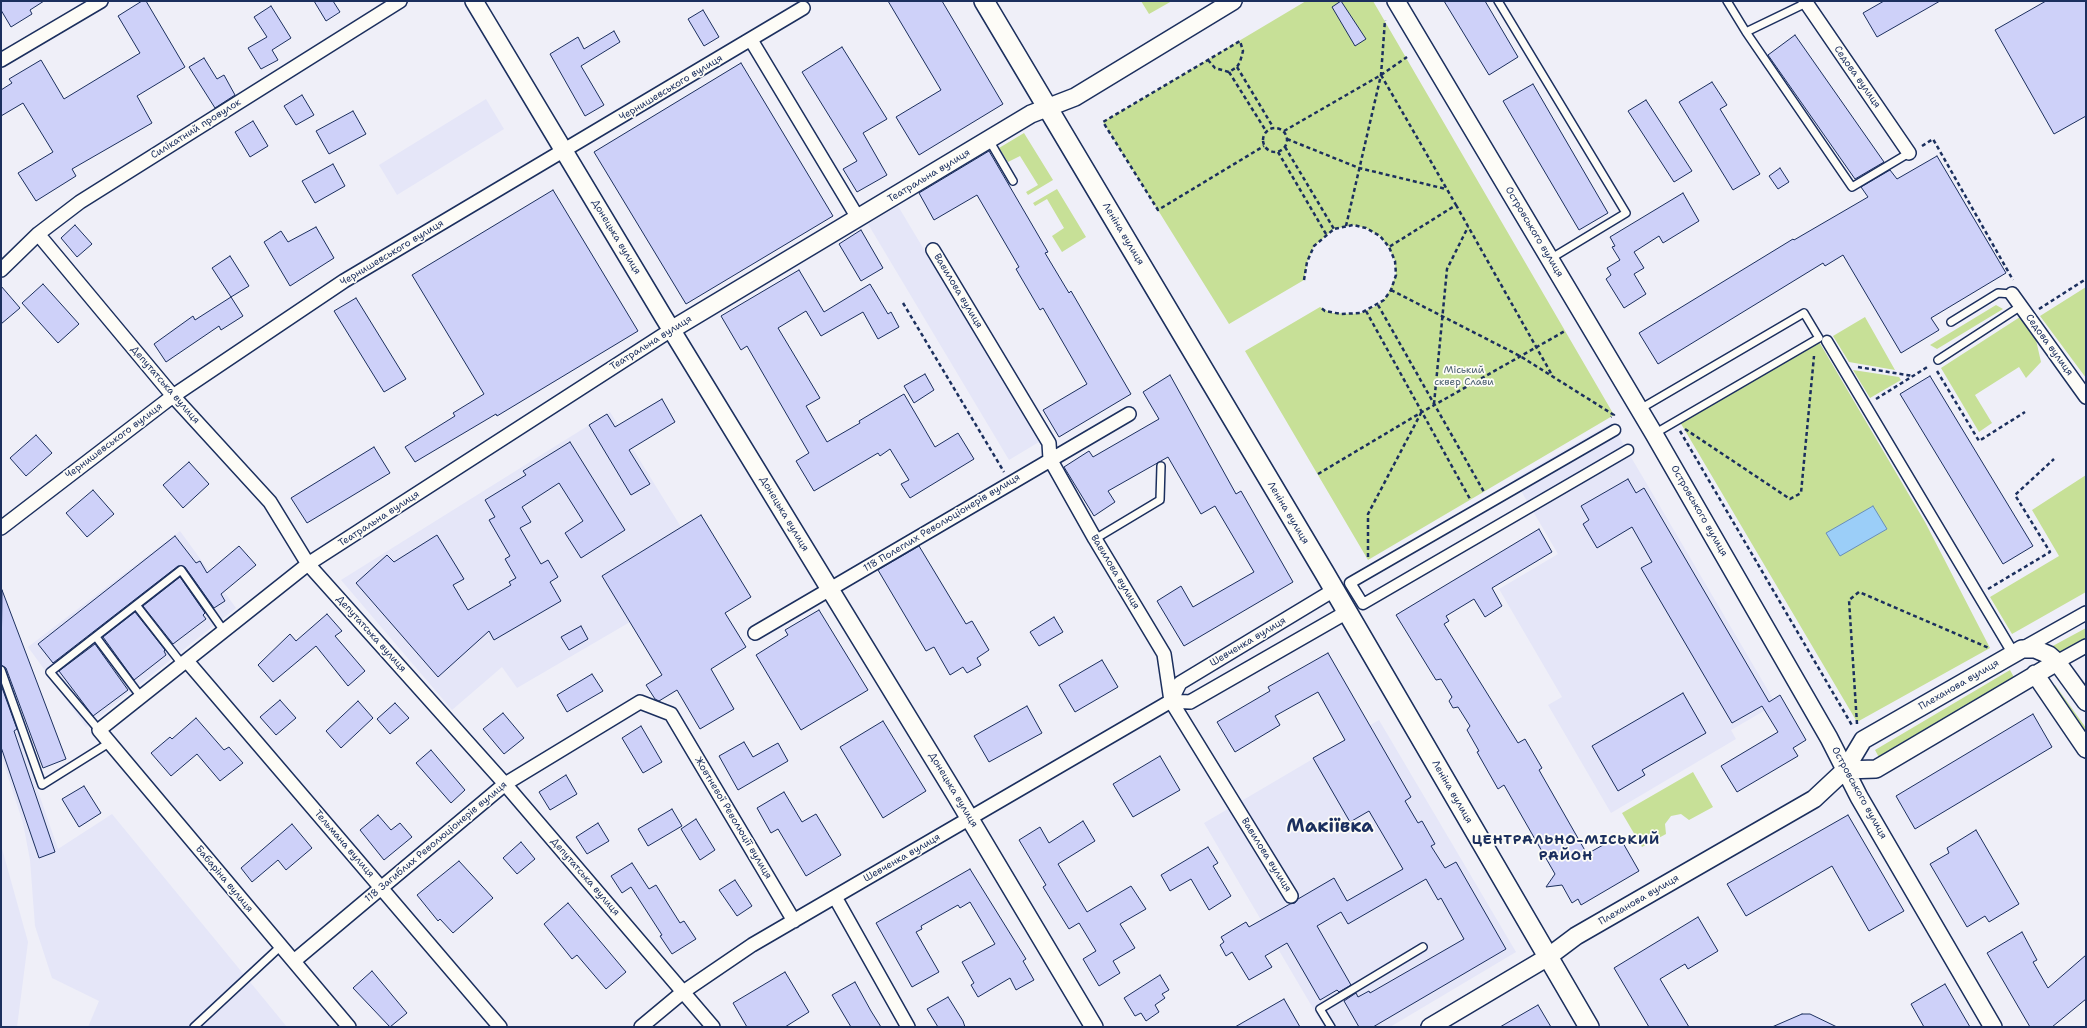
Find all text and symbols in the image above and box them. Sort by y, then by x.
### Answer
street label: Седова вулиця [1831,44,1883,110]
street label: Чернишевського вулиця [617,52,725,124]
street label: Силікатний провулок [149,96,243,162]
street label: Театральна вулиця [886,147,972,205]
street label: Островського вулиця [1502,185,1566,279]
street label: Донецька вулиця [589,197,643,277]
street label: Леніна вулиця [1100,201,1146,267]
street label: Чернишевського вулиця [338,217,446,289]
street label: Вавилова вулиця [931,251,985,331]
street label: Седова вулиця [2023,312,2075,378]
street label: Театральна вулиця [608,313,694,373]
street label: Депутатська вулиця [128,344,202,426]
park label: Міський сквер Слави [1434,364,1494,388]
street label: Чернишевського вулиця [63,401,165,481]
street label: Островського вулиця [1668,463,1730,559]
street label: 118 Полеглих Революціонерів вулиця [861,471,1023,575]
street label: Донецька вулиця [757,474,811,554]
street label: Леніна вулиця [1265,480,1311,546]
street label: Театральна вулиця [336,488,422,550]
street label: Вавилова вулиця [1088,532,1142,612]
street label: Депутатська вулиця [333,593,409,675]
street label: Шевченка вулиця [1208,615,1288,669]
street label: Плеханова вулиця [1917,657,2001,713]
street label: Островського вулиця [1829,745,1889,841]
street label: Донецька вулиця [926,750,980,830]
street label: Жовтневої Революції вулиця [692,755,774,881]
street label: Леніна вулиця [1429,758,1475,826]
street label: 118 Загиблих Революціонерів вулиця [362,779,510,905]
street label: Тельмана вулиця [311,808,377,880]
street label: Вавилова вулиця [1238,816,1294,894]
district label: Макіївка [1286,816,1374,838]
street label: Шевченка вулиця [861,831,943,885]
district label: ЦЕНТРАЛЬНО-МІСЬКИЙ РАЙОН [1472,832,1660,864]
street label: Депутатська вулиця [548,836,622,918]
street label: Бабаріна вулиця [193,843,255,915]
street label: Плеханова вулиця [1597,872,1681,928]

